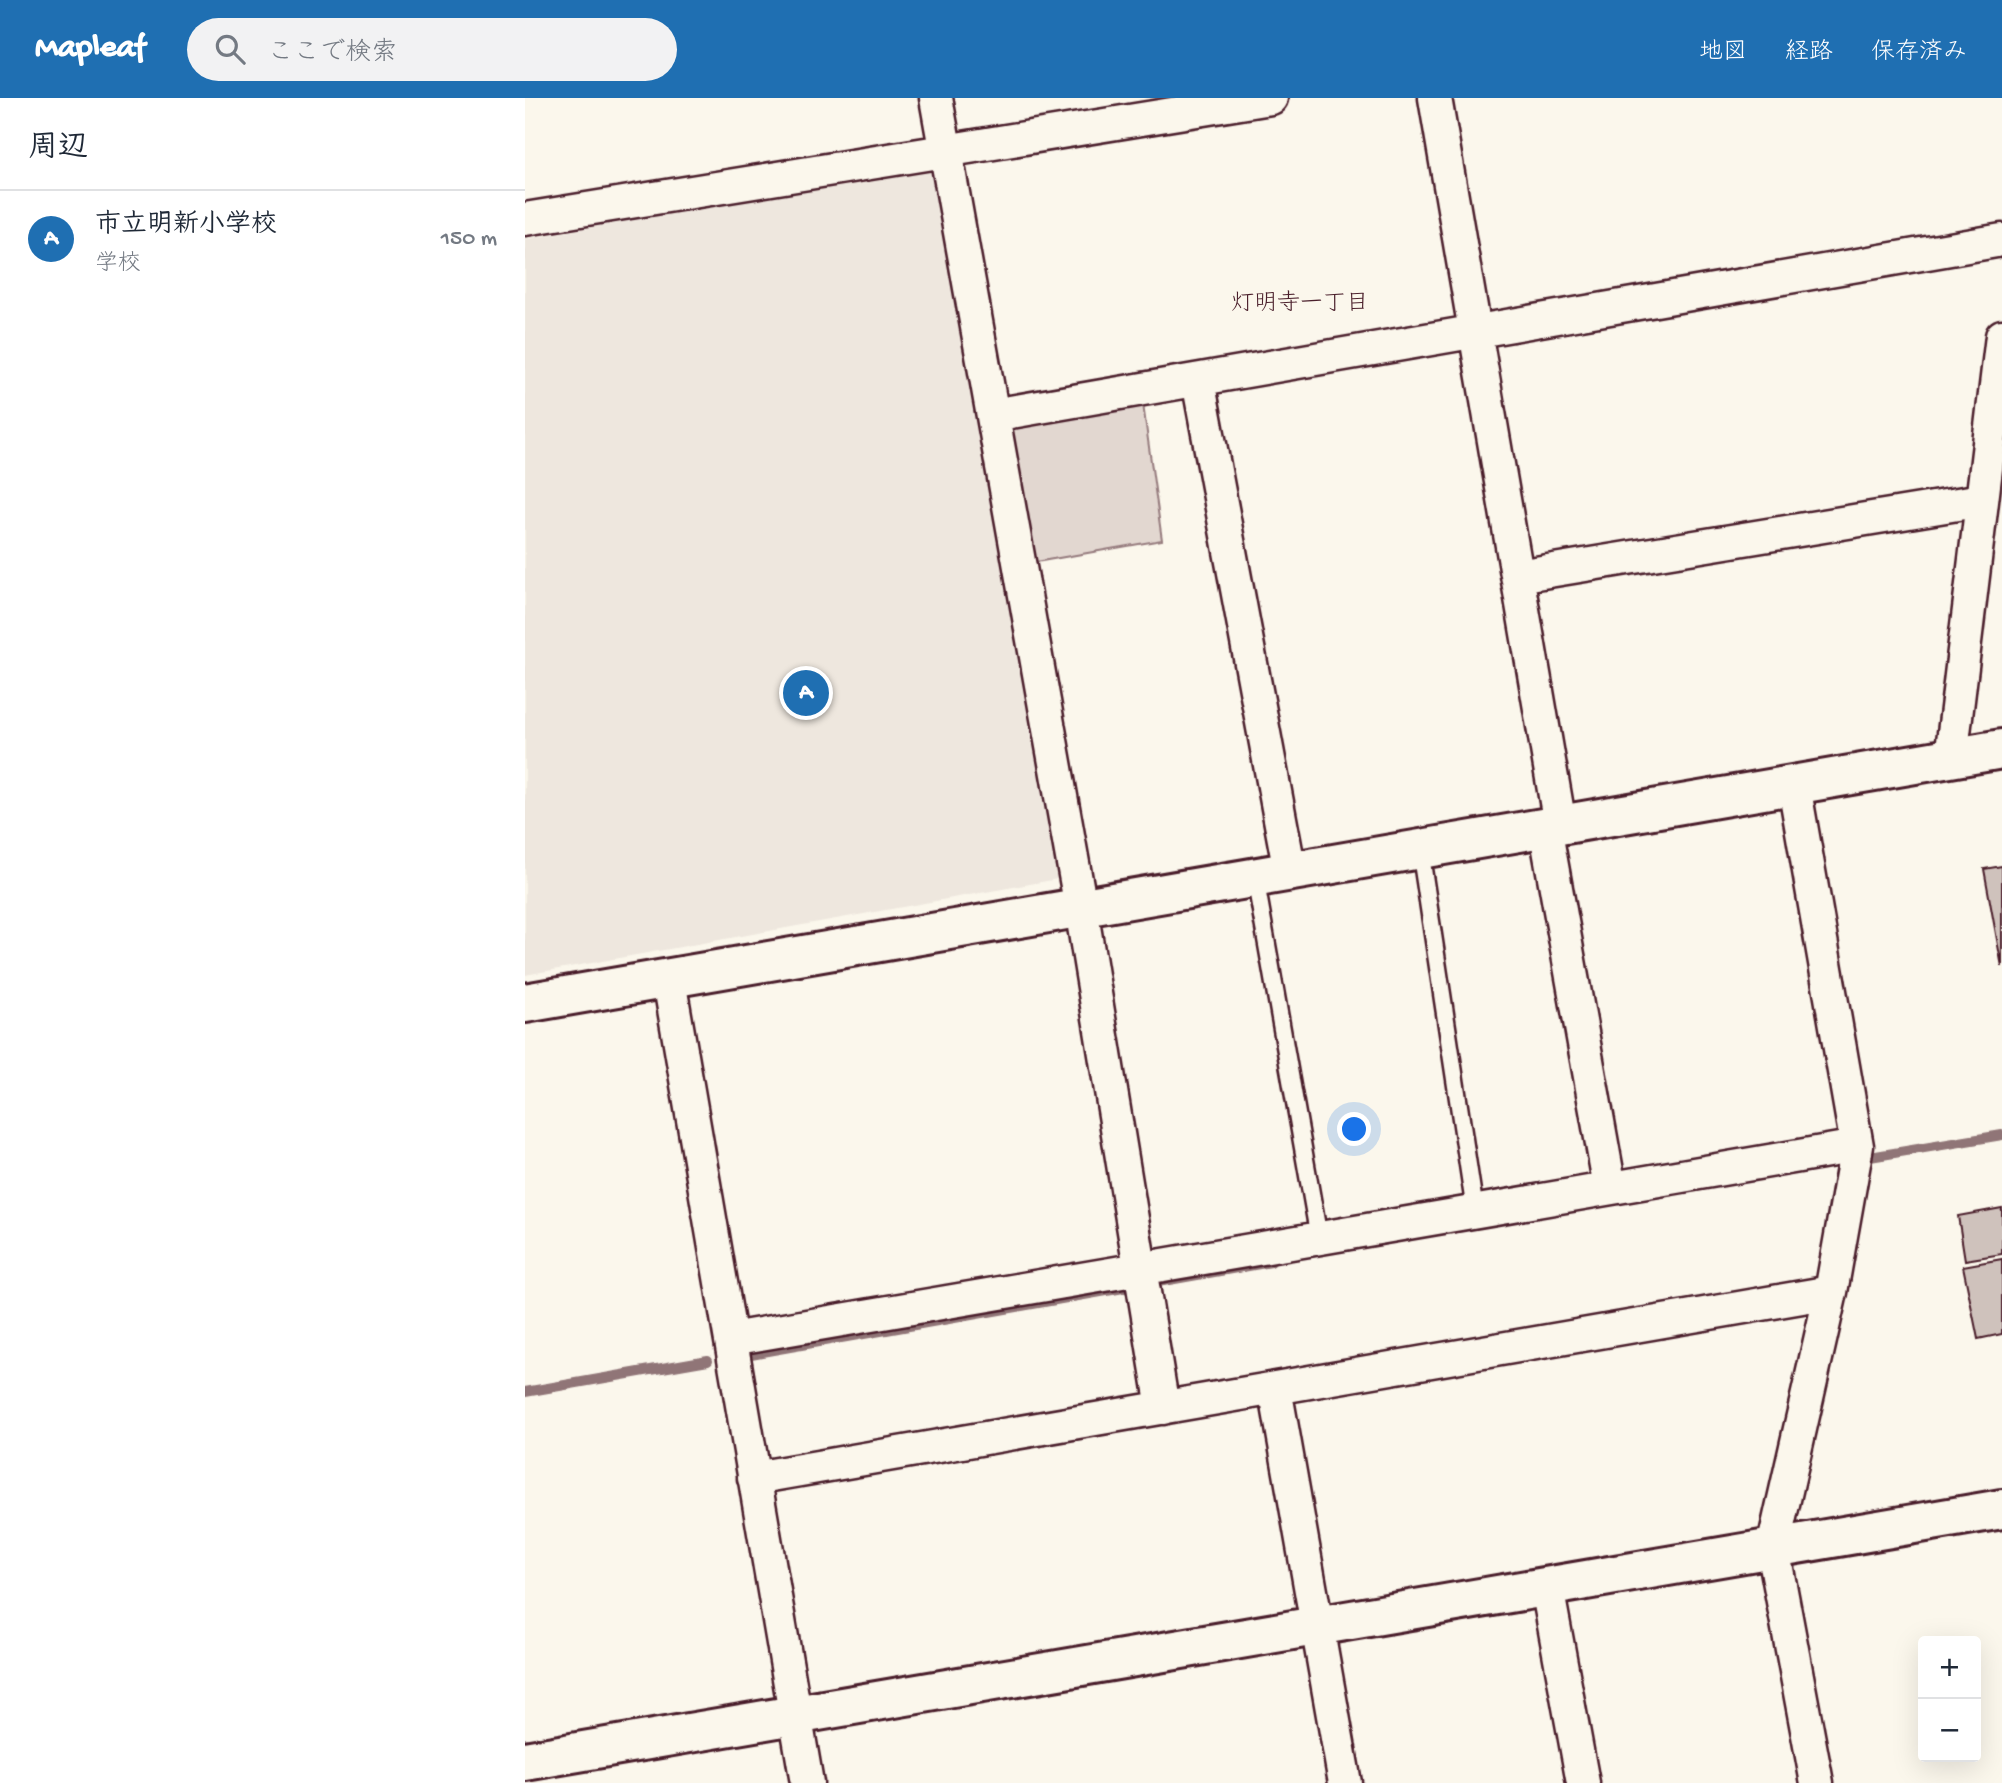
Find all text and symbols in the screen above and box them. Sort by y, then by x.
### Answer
search box [187,18,677,81]
text: Mapleaf [35,30,145,68]
icon: search [211,30,249,68]
text: ここで検索 [267,39,397,70]
text: 地図 [1699,39,1747,68]
text: 経路 [1785,39,1833,68]
text: 保存済み [1871,39,1967,68]
text: 周辺 [28,132,88,167]
text: 市立明新小学校 [95,211,277,242]
text: A [44,226,58,253]
text: 150 m [441,226,497,253]
text: 学校 [95,251,141,278]
district label: 灯明寺一丁目 [1231,290,1369,318]
pin: A [783,667,829,719]
your location [1337,1112,1371,1146]
map controls [1918,1636,1981,1762]
button: + [1918,1636,1981,1699]
button: − [1918,1699,1981,1762]

